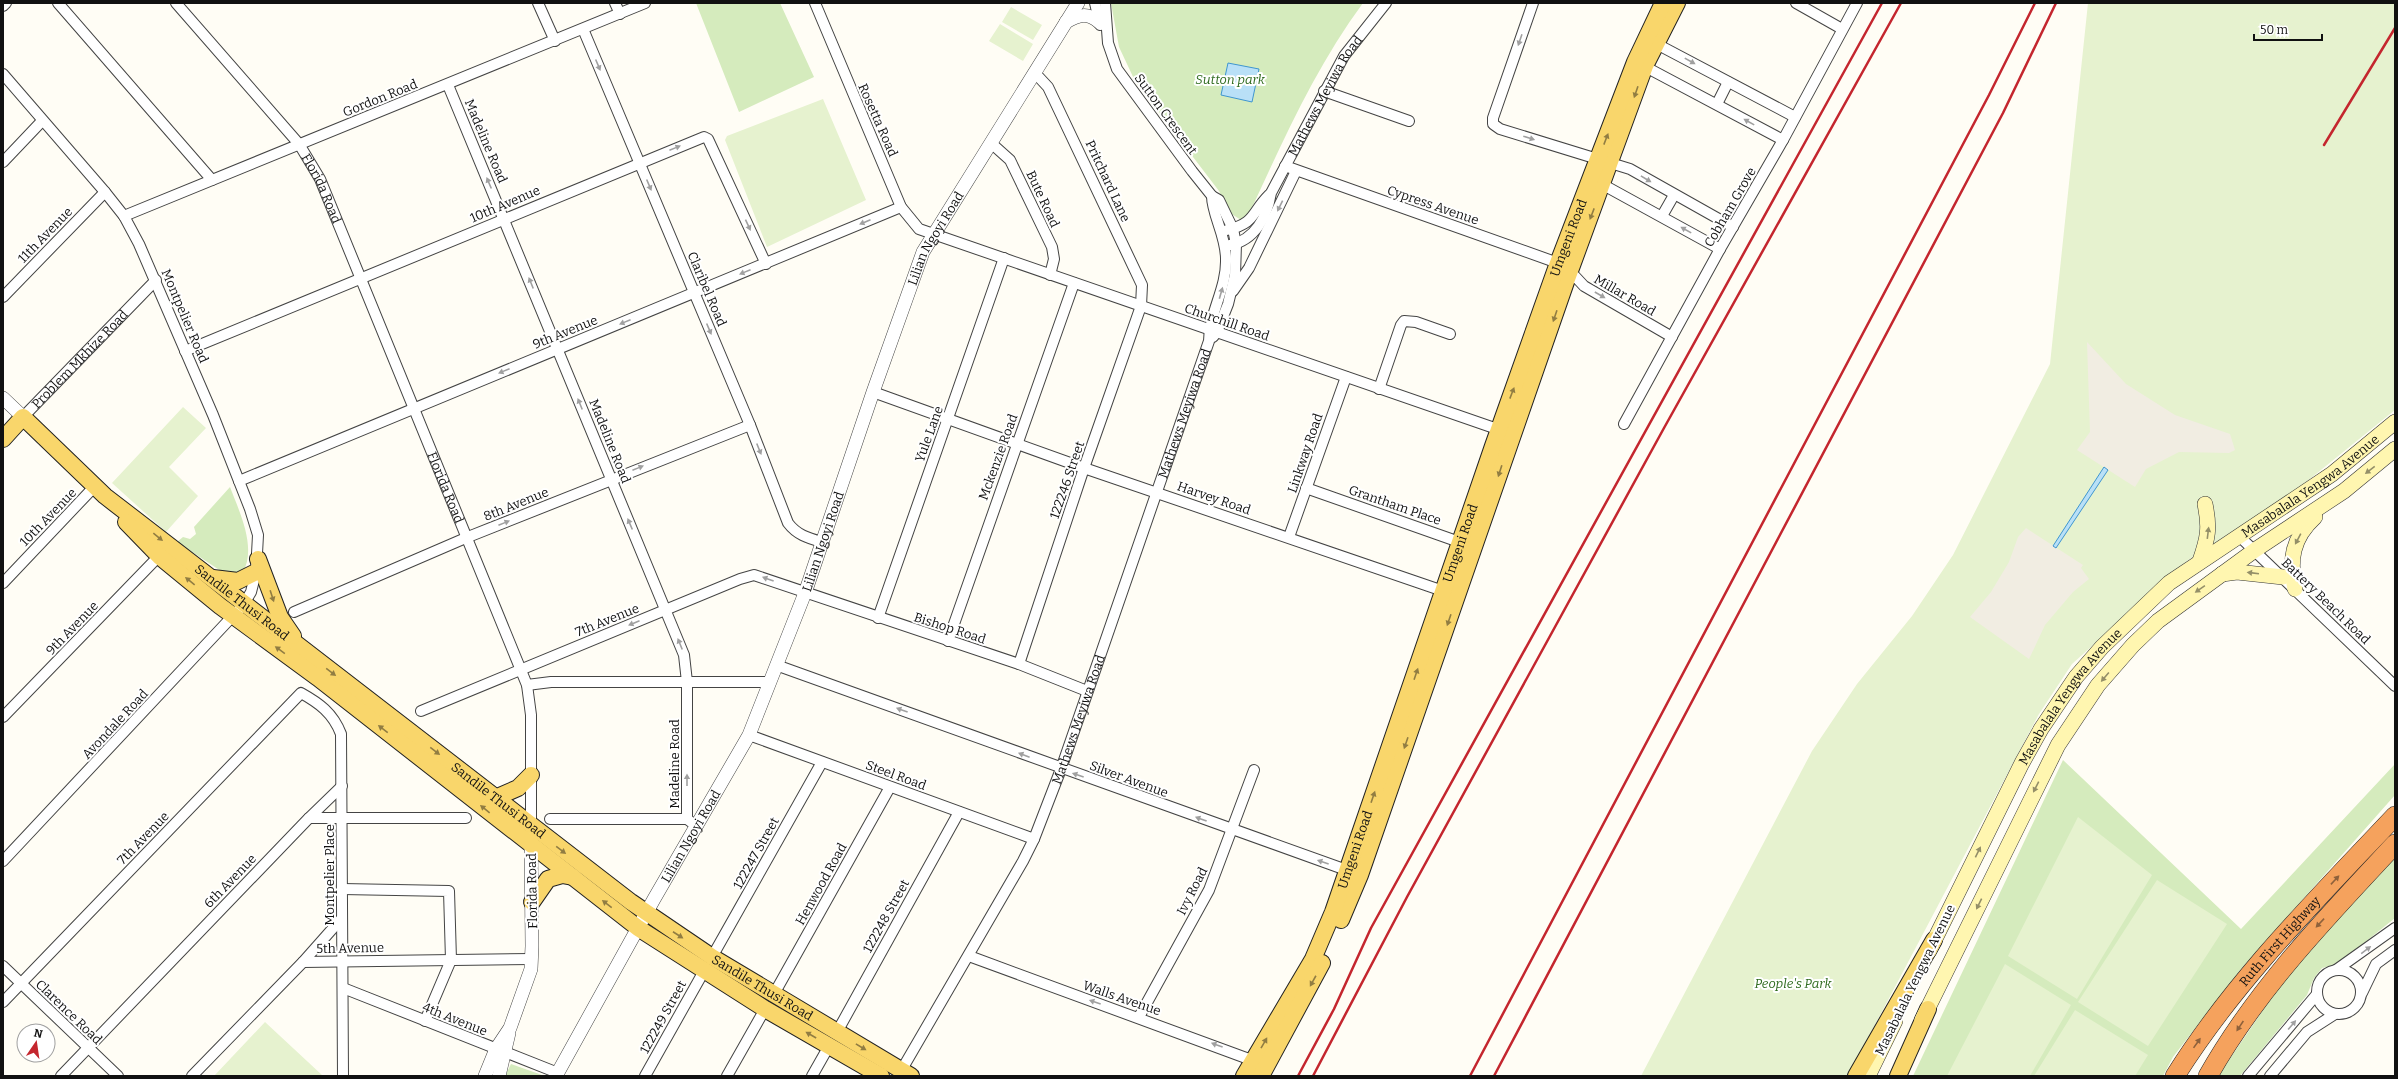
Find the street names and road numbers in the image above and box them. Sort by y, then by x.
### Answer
street label: Mathews Meyiwa Road [1285,32,1365,158]
street label: Sutton Crescent [1132,71,1201,158]
street label: Gordon Road [341,76,420,120]
street label: Rosetta Road [855,81,901,159]
street label: Madeline Road [462,97,510,185]
street label: Pritchard Lane [1083,138,1133,224]
street label: Florida Road [299,150,345,226]
street label: Cobham Grove [1701,165,1759,249]
street label: Bute Road [1023,168,1063,230]
street label: Cypress Avenue [1385,182,1481,228]
street label: 10th Avenue [468,183,542,225]
street label: Lilian Ngoyi Road [904,188,966,287]
street label: Umgeni Road [1546,197,1589,278]
street label: 11th Avenue [15,204,75,266]
street label: Claribel Road [685,249,730,329]
street label: Montpelier Road [159,267,212,365]
street label: Millar Road [1591,271,1659,319]
street label: Churchill Road [1183,300,1272,344]
street label: Problem Mkhize Road [28,306,131,411]
street label: 9th Avenue [530,312,600,352]
street label: Mathews Meyiwa Road [1155,346,1213,480]
street label: Madeline Road [586,397,634,486]
street label: Yule Lane [912,404,946,464]
street label: Linkway Road [1284,411,1326,495]
street label: Mckenzie Road [975,412,1021,502]
street label: Masabalala Yengwa Avenue [2238,431,2382,540]
street label: 122246 Street [1047,439,1087,521]
street label: Florida Road [425,449,467,525]
street label: Harvey Road [1175,478,1253,518]
street label: Grantham Place [1347,482,1443,528]
street label: 8th Avenue [481,484,551,524]
street label: 10th Avenue [17,485,79,549]
street label: Lilian Ngoyi Road [799,489,846,593]
street label: Umgeni Road [1439,502,1480,584]
street label: Battery Beach Road [2279,555,2374,647]
street label: Sandile Thusi Road [192,561,293,643]
street label: 9th Avenue [43,598,101,658]
street label: 7th Avenue [573,600,641,640]
street label: Bishop Road [912,609,988,647]
street label: Masabalala Yengwa Avenue [2015,625,2124,767]
street label: Mathews Meyiwa Road [1048,652,1108,786]
street label: Avondale Road [79,686,151,762]
street label: Madeline Road [667,719,682,809]
street label: Steel Road [864,757,929,793]
street label: Silver Avenue [1088,758,1170,800]
street label: Sandile Thusi Road [449,759,549,841]
street label: Lilian Ngoyi Road [658,787,723,885]
street label: Umgeni Road [1334,808,1375,891]
street label: 7th Avenue [114,809,172,867]
street label: 122247 Street [730,814,782,892]
street label: Montpelier Place [322,824,337,926]
street label: Henwood Road [792,840,850,927]
street label: 6th Avenue [201,851,259,911]
street label: Florida Road [524,853,540,929]
street label: Ivy Road [1174,864,1210,917]
street label: 122248 Street [860,877,912,955]
street label: Ruth First Highway [2236,893,2323,989]
street label: Masabalala Yengwa Avenue [1872,902,1958,1058]
street label: 5th Avenue [316,940,384,956]
street label: Sandile Thusi Road [710,951,816,1023]
street label: Clarence Road [33,977,105,1048]
street label: 122249 Street [637,978,689,1056]
street label: Walls Avenue [1081,978,1163,1018]
street label: 4th Avenue [420,999,490,1039]

